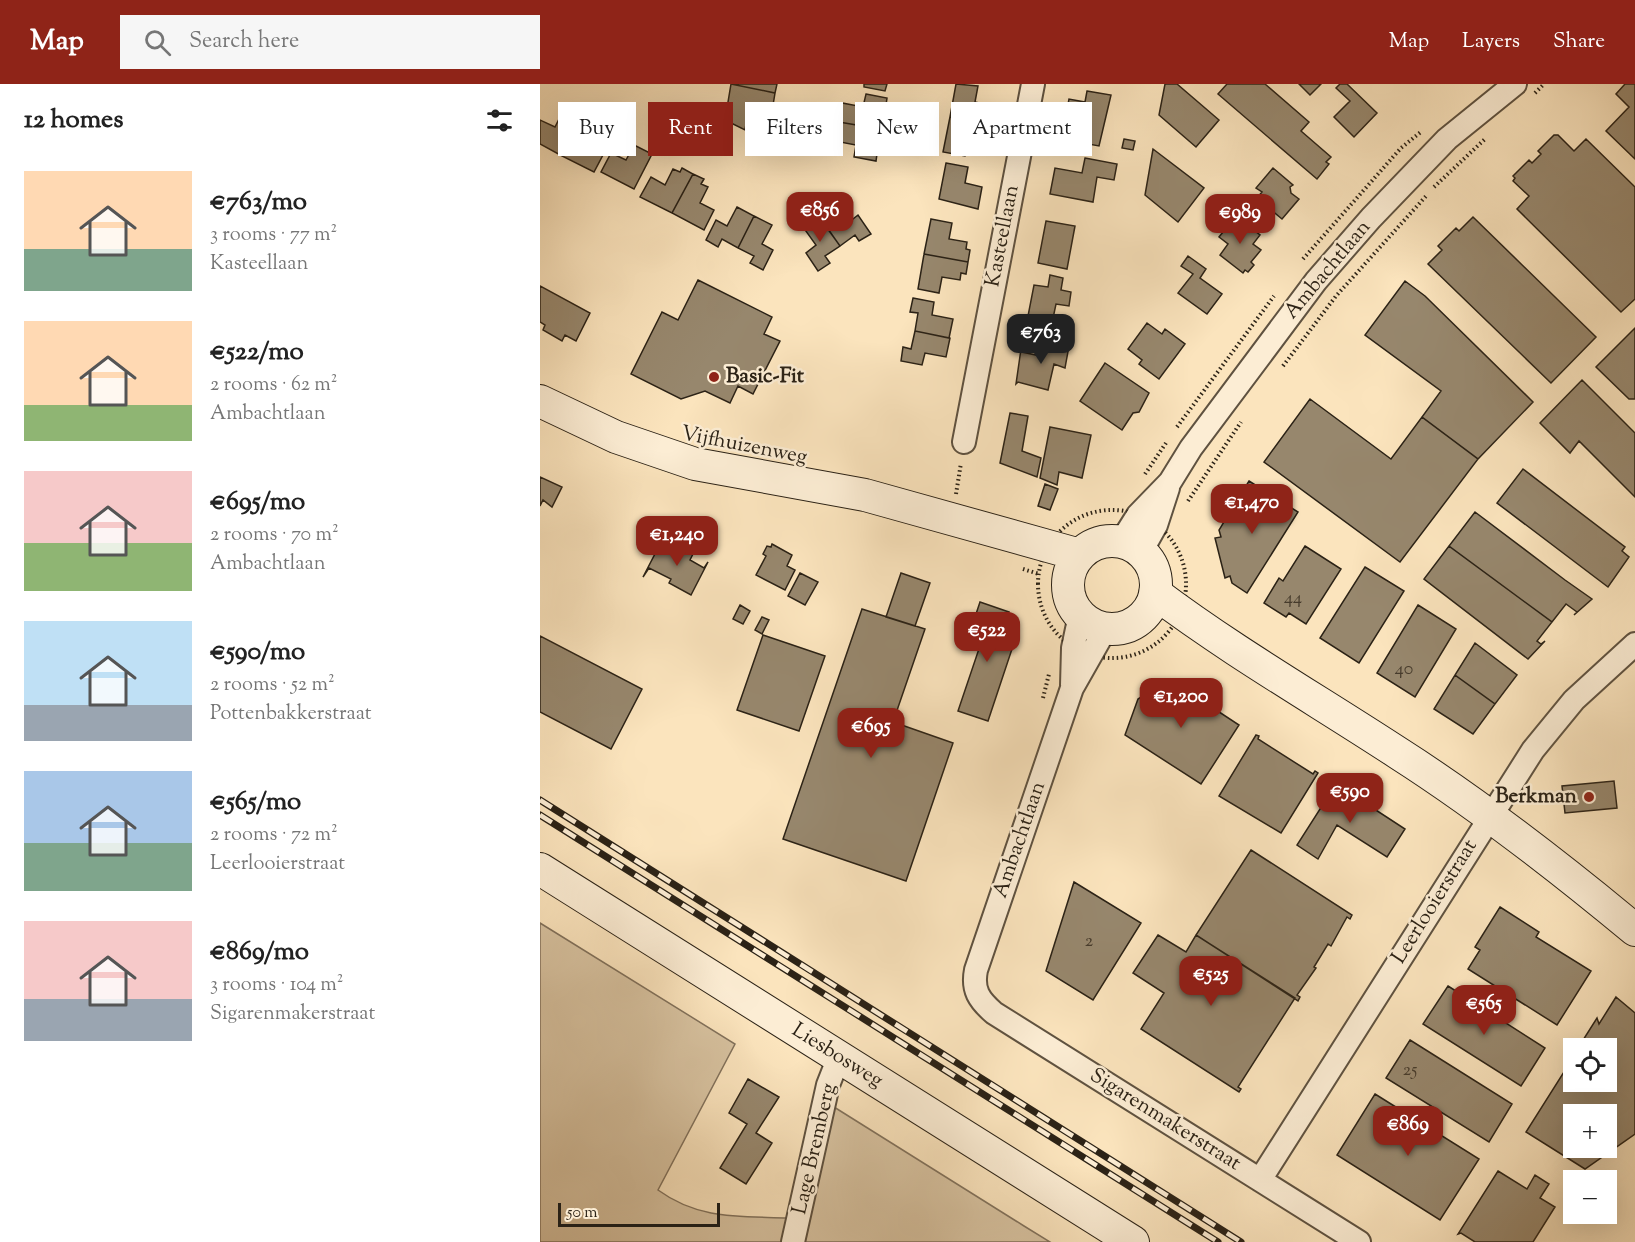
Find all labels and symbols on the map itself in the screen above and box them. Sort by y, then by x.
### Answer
street label: Kasteellaan [978,182,1028,290]
pin: €856 [784,192,856,243]
pin: €989 [1204,194,1276,245]
street label: Ambachtlaan [1277,214,1379,326]
pin: €763 [1005,314,1077,365]
place label: Basic-Fit [726,362,805,392]
marker: Basic-Fit [707,370,721,384]
street label: Vijfhuizenweg [678,419,810,473]
pin: €1,470 [1203,484,1301,535]
pin: €1,240 [628,516,726,567]
house number: 44 [1284,586,1302,612]
pin: €522 [951,612,1023,663]
house number: 40 [1395,657,1413,683]
pin: €1,200 [1132,678,1230,729]
pin: €695 [835,708,907,759]
pin: €590 [1314,773,1386,824]
street label: Ambachtlaan [986,778,1054,902]
place label: Berkman [1495,782,1578,812]
marker: Berkman [1582,790,1596,804]
street label: Leerlooierstraat [1385,834,1485,970]
house number: 2 [1085,929,1094,955]
pin: €525 [1175,956,1247,1007]
pin: €565 [1448,985,1520,1036]
street label: Liesbosweg [785,1016,889,1096]
house number: 25 [1403,1058,1417,1084]
street label: Sigarenmakerstraat [1083,1061,1247,1179]
street label: Lage Bremberg [785,1080,845,1218]
pin: €869 [1372,1106,1444,1157]
scale bar [558,1200,720,1228]

